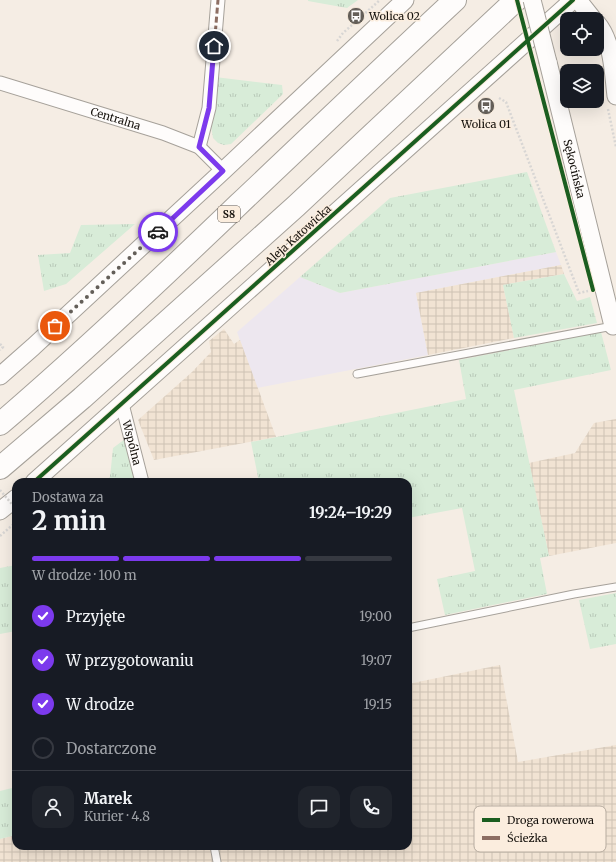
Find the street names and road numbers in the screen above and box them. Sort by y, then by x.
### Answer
street label: Centralna [89,104,143,133]
street label: Sękocińska [560,138,588,200]
street label: Aleja Katowicka [261,202,334,269]
road number: S8 [218,206,240,222]
street label: Wspólna [119,418,144,467]

